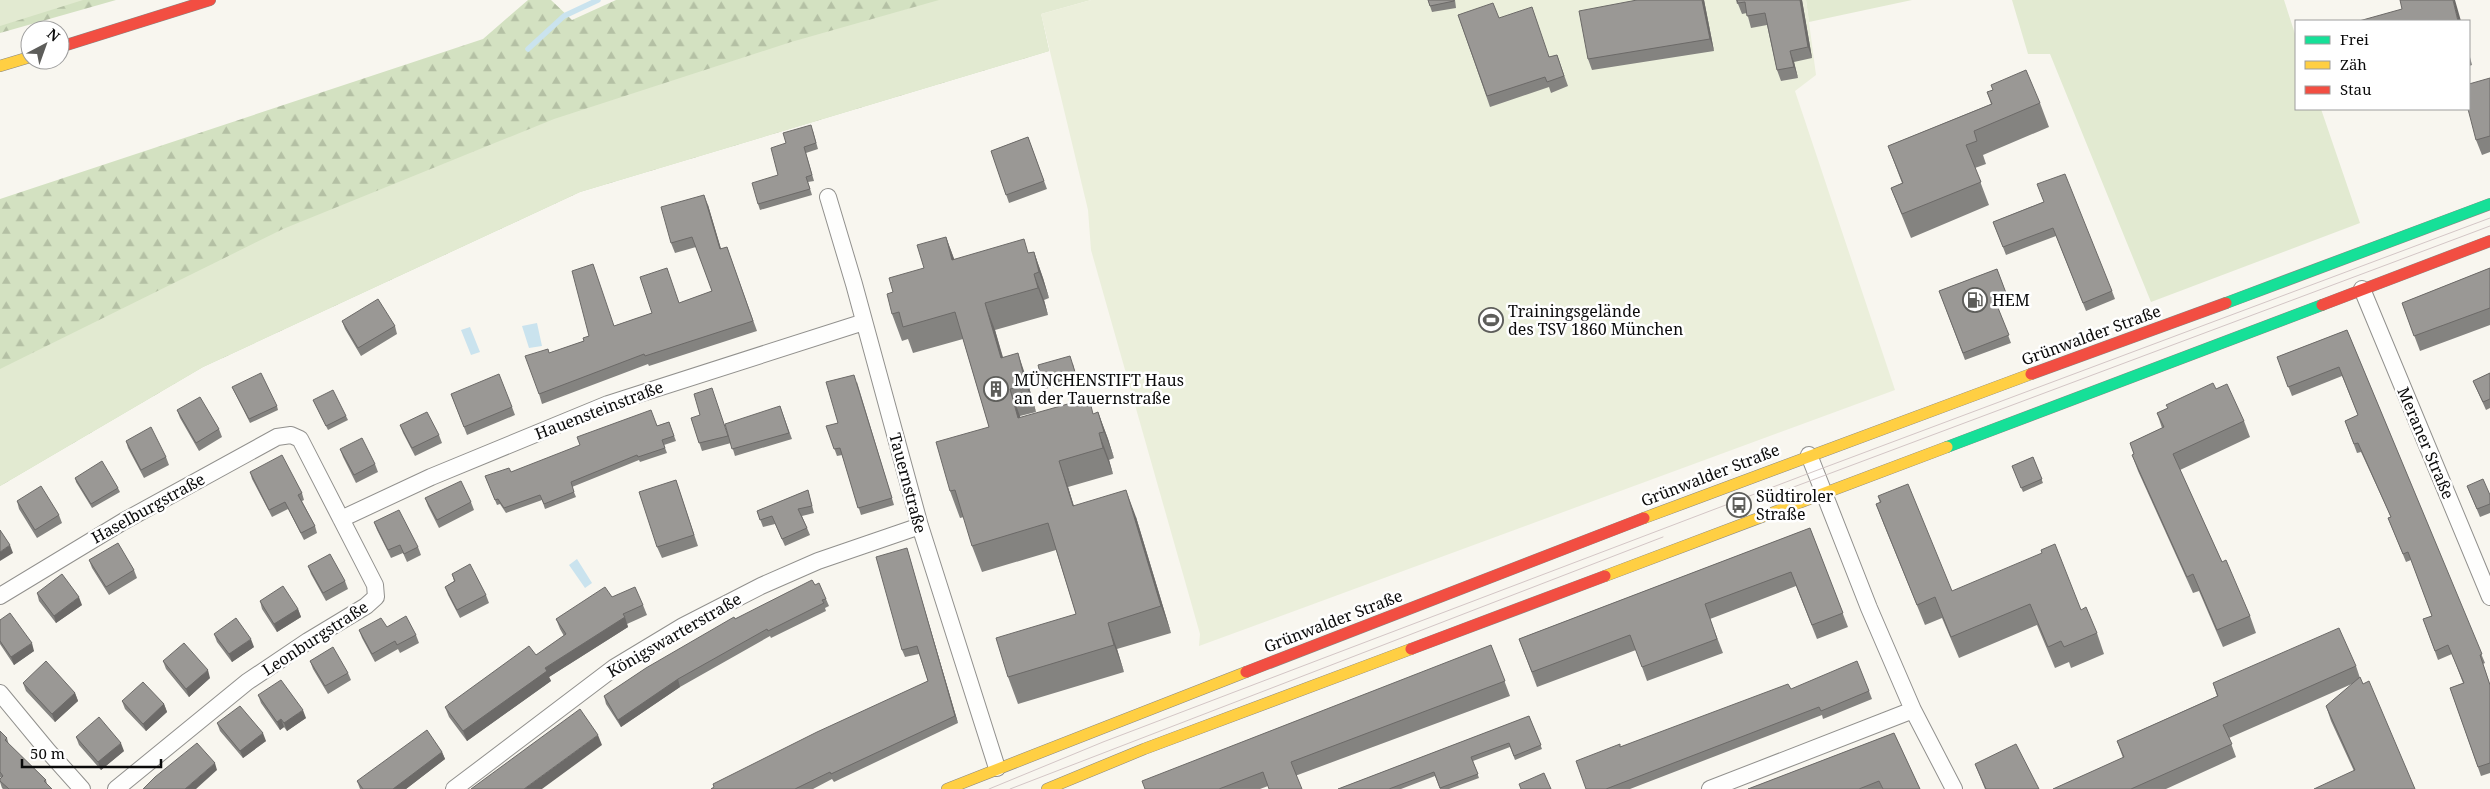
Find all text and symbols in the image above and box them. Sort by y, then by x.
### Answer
north arrow [20,20,70,70]
legend [2295,20,2470,110]
text: N [43,24,64,46]
text: Frei [2340,29,2369,49]
text: Zäh [2340,54,2367,74]
text: Stau [2340,79,2372,99]
fuel station icon: HEM [1962,287,1988,313]
place label: HEM [1992,289,2030,311]
place label: Trainingsgelände des TSV 1860 München [1508,300,1683,340]
street label: Grünwalder Straße [2018,300,2164,370]
sports icon: Trainingsgelände des TSV 1860 München [1478,307,1504,333]
place label: MÜNCHENSTIFT Haus an der Tauernstraße [1014,369,1184,409]
street label: Hauensteinstraße [532,375,666,445]
building icon: MÜNCHENSTIFT Haus an der Tauernstraße [983,376,1009,402]
street label: Meraner Straße [2392,384,2460,502]
street label: Tauernstraße [884,430,932,536]
street label: Grünwalder Straße [1638,438,1782,512]
street label: Haselburgstraße [87,468,209,548]
place label: Südtiroler Straße [1756,485,1834,525]
bus stop icon: Südtiroler Straße [1726,492,1752,518]
street label: Grünwalder Straße [1261,584,1405,658]
street label: Königswarterstraße [603,588,745,682]
street label: Leonburgstraße [258,595,372,681]
scale bar [22,736,161,768]
text: 50 m [30,743,65,763]

